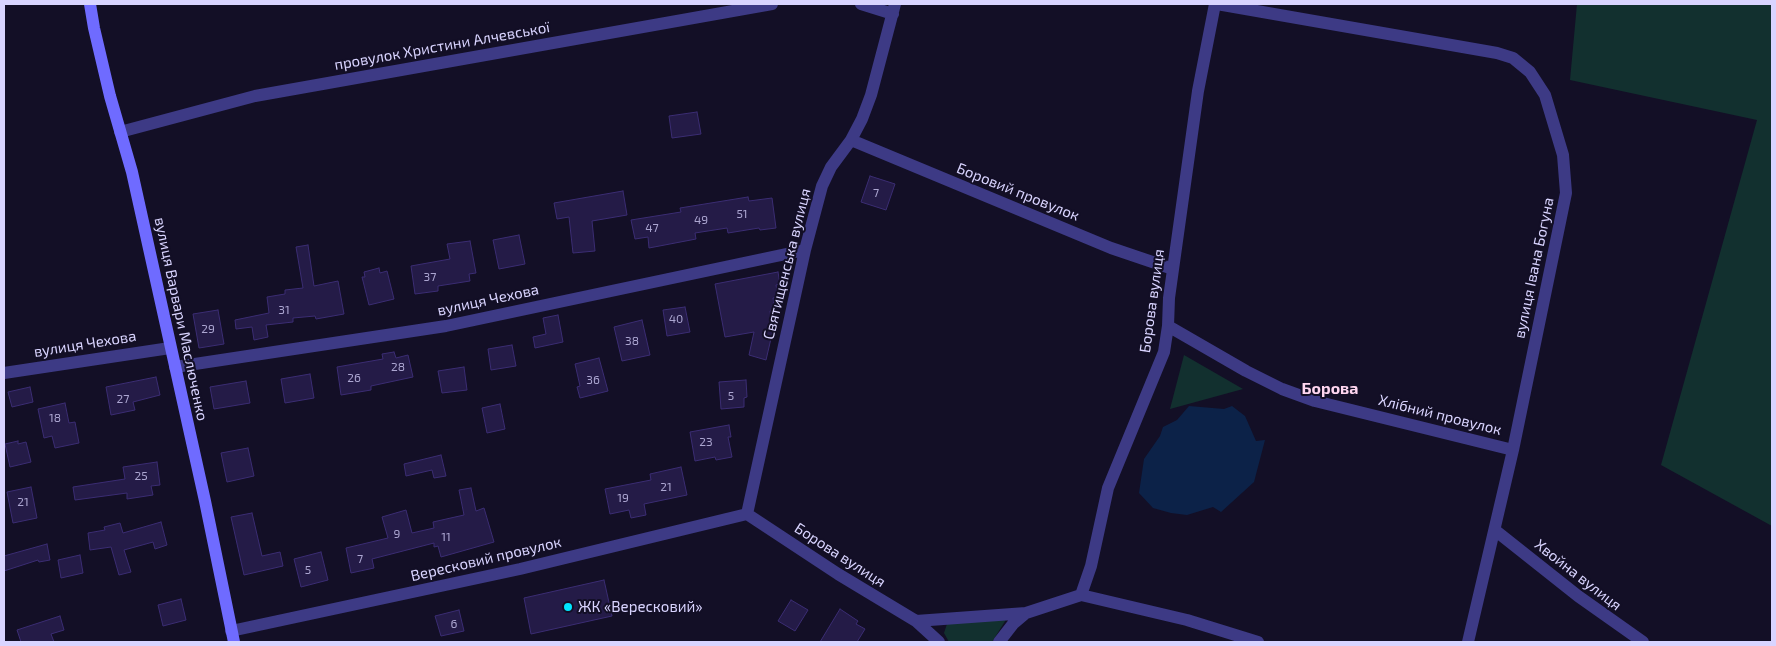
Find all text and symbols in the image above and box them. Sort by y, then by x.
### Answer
street label: провулок Христини Алчевської [333,18,551,74]
street label: Боровий провулок [954,159,1082,225]
house number: 7 [873,186,879,200]
street label: Святищенська вулиця [759,187,815,341]
street label: вулиця Івана Богуна [1510,196,1558,340]
house number: 51 [736,207,748,221]
house number: 49 [694,213,708,227]
street label: вулиця Варвари Маслюченко [151,216,211,422]
house number: 47 [645,221,659,235]
street label: Борова вулиця [1136,248,1168,354]
house number: 37 [424,270,436,284]
street label: вулиця Чехова [435,280,541,320]
house number: 31 [278,303,290,317]
house number: 40 [669,312,683,326]
house number: 29 [201,322,215,336]
street label: вулиця Чехова [32,327,138,361]
house number: 38 [625,334,639,348]
house number: 28 [391,360,405,374]
house number: 26 [347,371,361,385]
house number: 36 [586,373,600,387]
district label: Борова [1302,379,1358,399]
house number: 5 [728,389,734,403]
street label: Хлібний провулок [1377,391,1503,439]
house number: 27 [117,392,129,406]
house number: 18 [49,411,61,425]
house number: 23 [699,435,713,449]
house number: 25 [134,469,148,483]
house number: 21 [660,480,672,494]
house number: 19 [617,491,629,505]
house number: 21 [17,495,29,509]
street label: Борова вулиця [791,519,889,591]
house number: 9 [394,527,400,541]
house number: 11 [441,530,451,544]
street label: Вересковий провулок [409,533,563,585]
street label: Хвойна вулиця [1531,536,1625,614]
house number: 7 [357,552,363,566]
house number: 5 [305,563,311,577]
place label: ЖК «Вересковий» [578,598,703,616]
marker: ЖК «Вересковий» [562,601,574,613]
house number: 6 [451,617,457,631]

